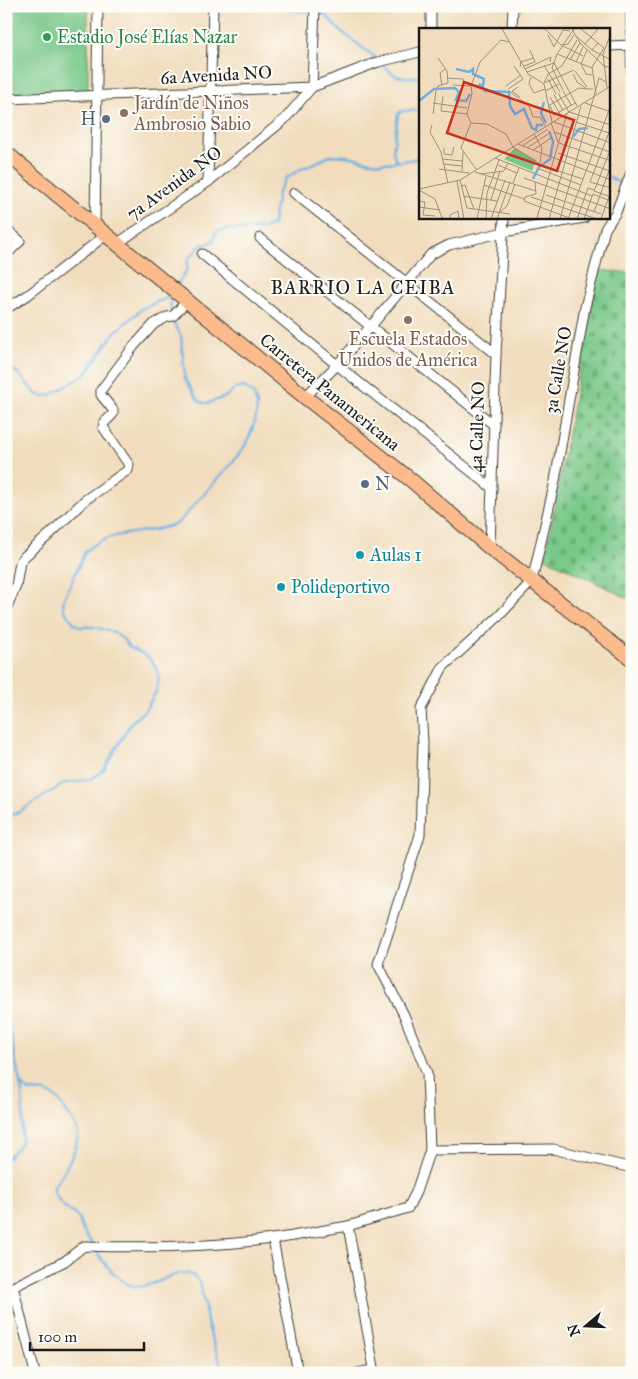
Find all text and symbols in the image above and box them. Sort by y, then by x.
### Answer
place label: Estadio José Elías Nazar [57,26,238,49]
inset map [419,28,610,219]
marker: Estadio José Elías Nazar [41,31,53,43]
street label: 6a Avenida NO [160,61,272,89]
place label: Jardín de Niños Ambrosio Sabio [132,92,251,135]
marker: Jardín de Niños Ambrosio Sabio [118,107,130,119]
place label: H [80,108,96,130]
marker: H [100,113,112,125]
street label: 7a Avenida NO [122,141,226,225]
district label: BARRIO LA CEIBA [270,276,456,299]
marker: Escuela Estados Unidos de América [402,314,414,326]
street label: 3a Calle NO [539,325,577,415]
place label: Escuela Estados Unidos de América [338,328,478,371]
street label: Carretera Panamericana [255,329,405,456]
street label: 4a Calle NO [464,381,490,473]
place label: N [375,473,390,495]
marker: N [359,478,371,490]
place label: Aulas 1 [369,544,422,566]
marker: Aulas 1 [354,549,366,561]
place label: Polideportivo [291,576,390,598]
marker: Polideportivo [275,581,287,593]
north arrow [560,1302,610,1352]
scale bar [30,1319,144,1351]
text: N [564,1322,584,1338]
text: 100 m [38,1328,78,1346]

